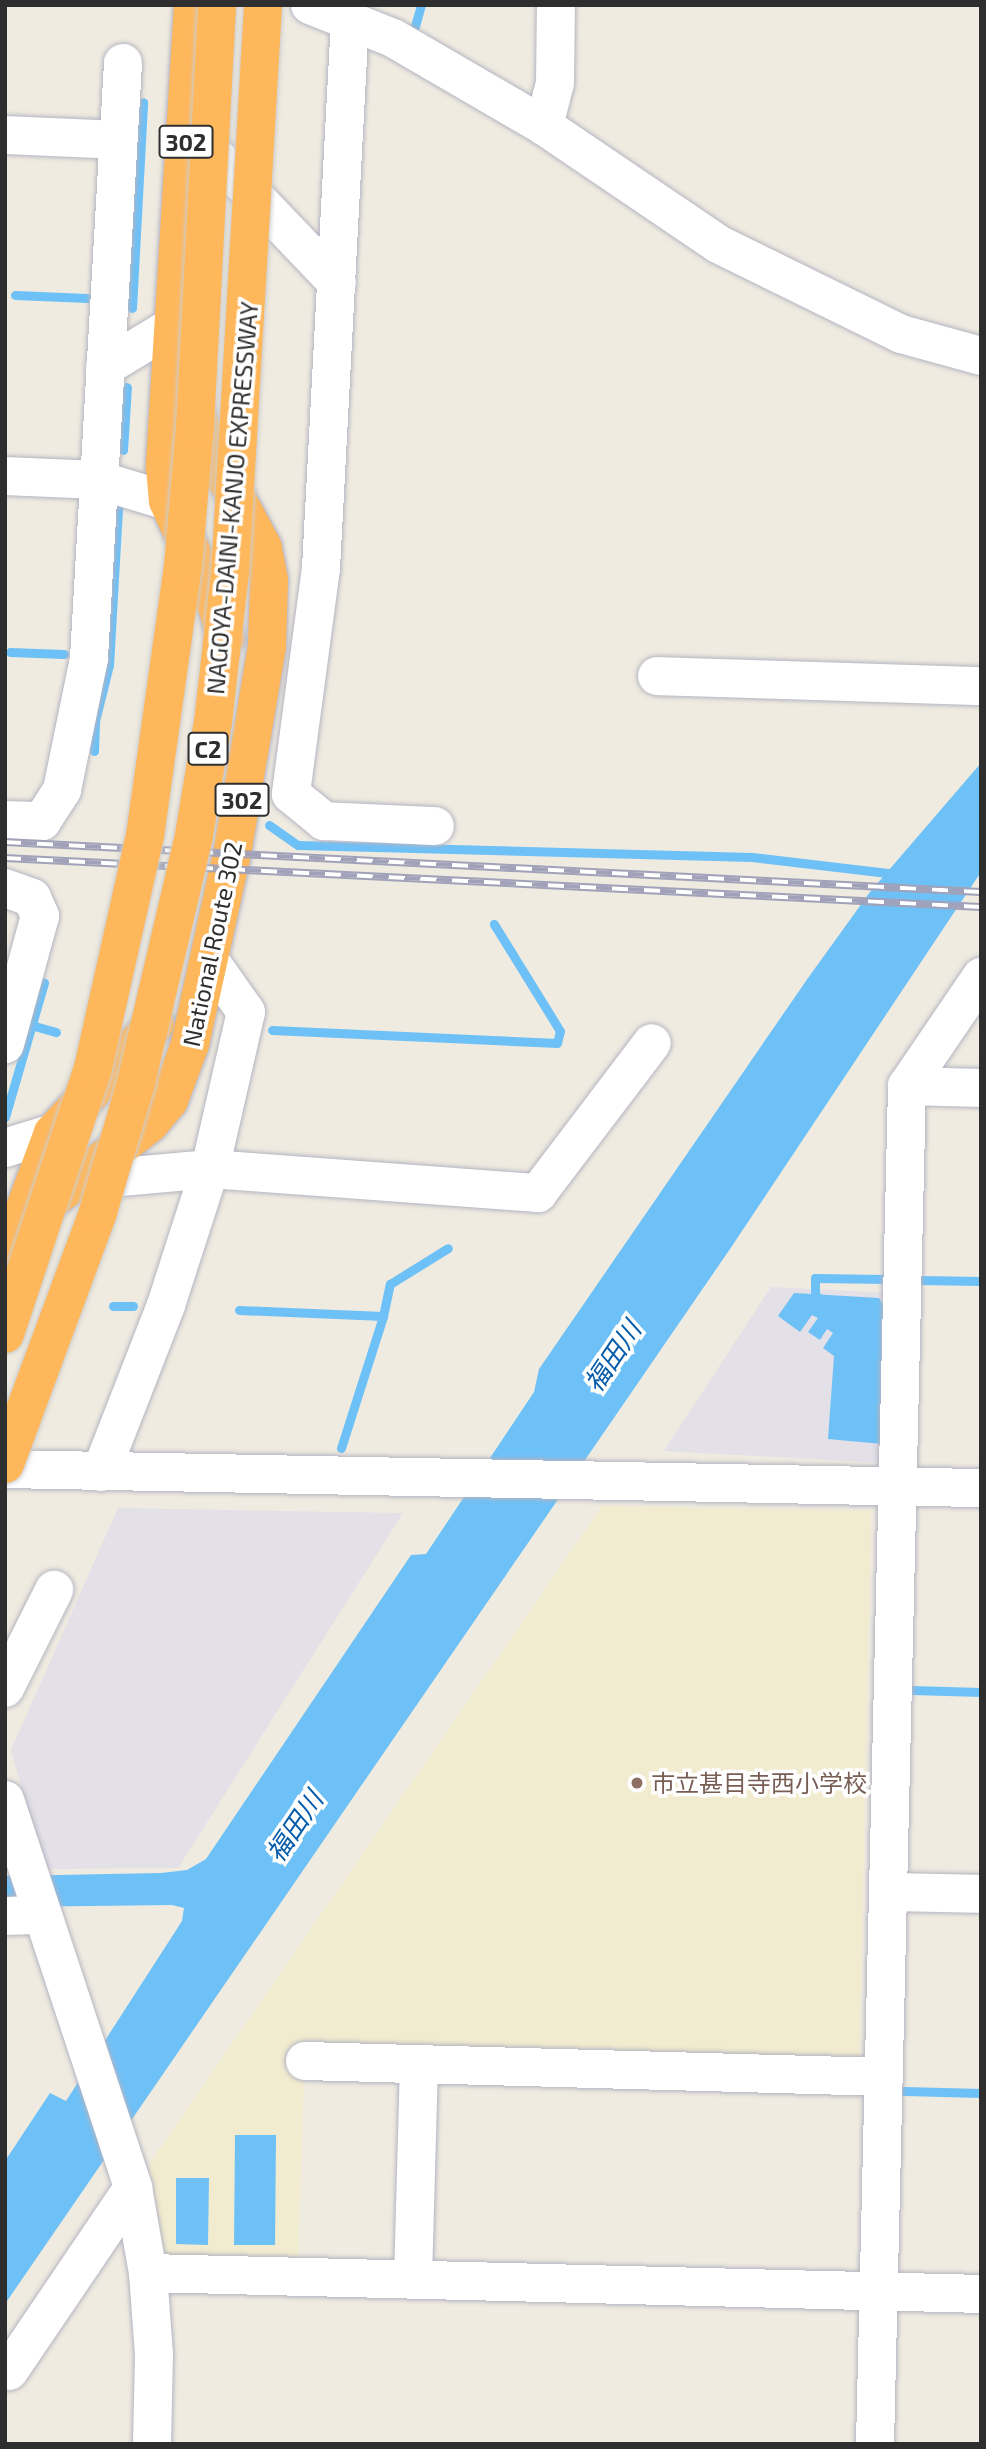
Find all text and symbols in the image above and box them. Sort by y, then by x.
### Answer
road number: 302 [158,122,214,162]
street label: NAGOYA-DAINI-KANJO EXPRESSWAY [200,300,264,696]
road number: C2 [187,730,229,768]
road number: 302 [214,780,270,820]
street label: National Route 302 [176,839,248,1049]
water label: 福田川 [577,1315,647,1397]
place label: 市立甚目寺西小学校 [651,1769,867,1797]
marker: 市立甚目寺西小学校 [629,1775,645,1791]
water label: 福田川 [259,1785,329,1867]

